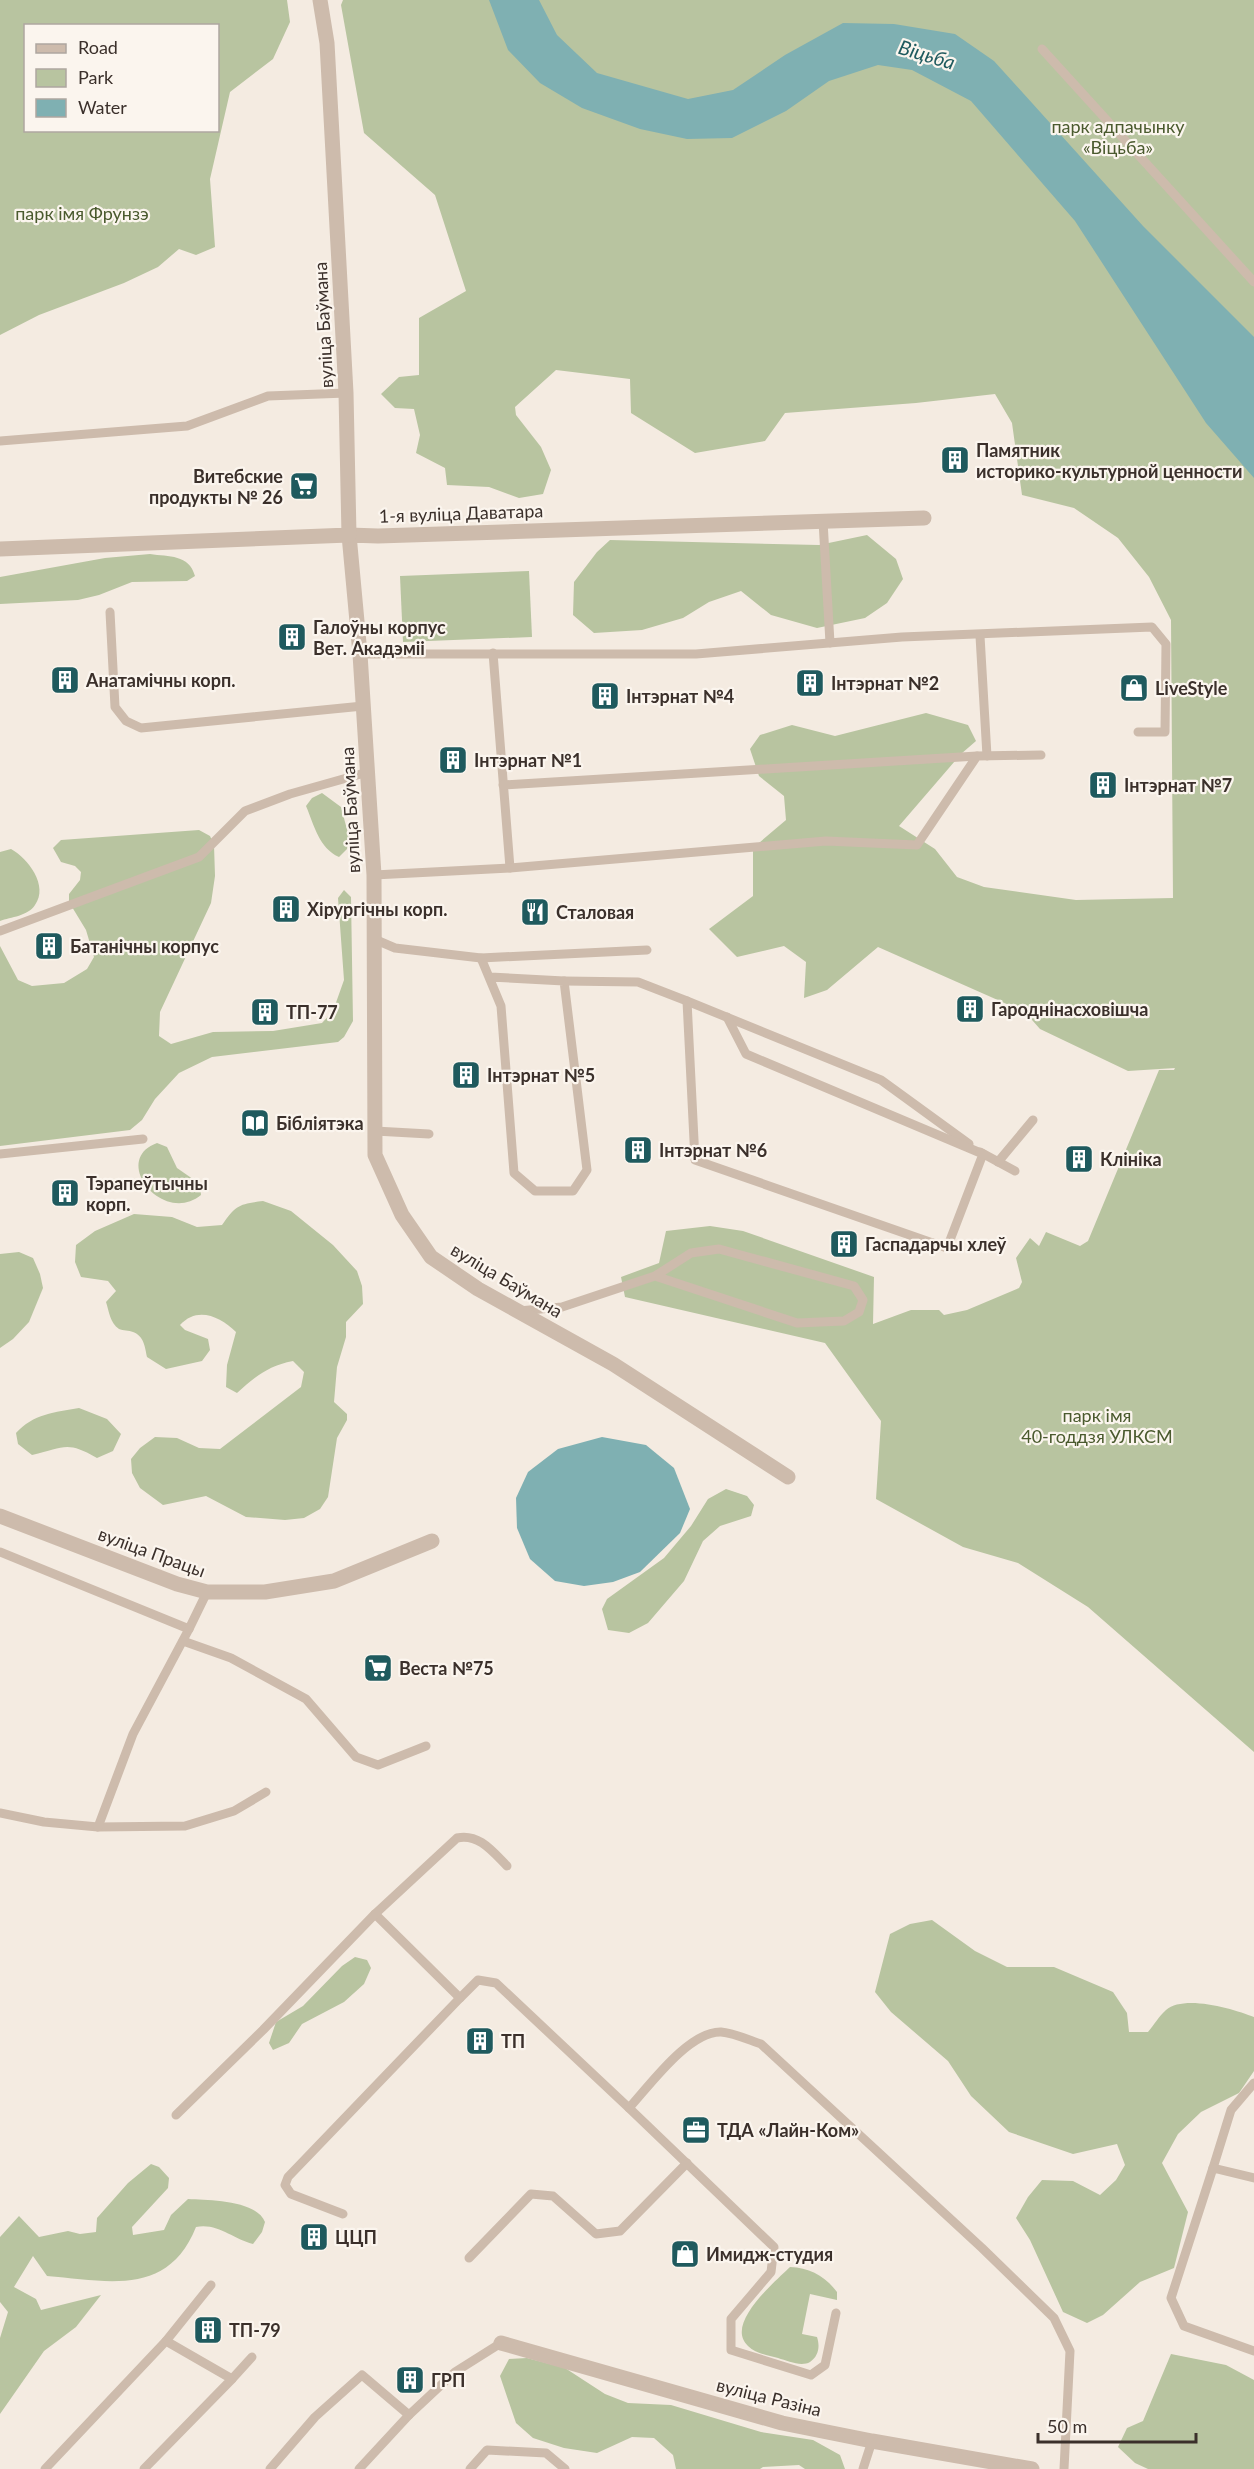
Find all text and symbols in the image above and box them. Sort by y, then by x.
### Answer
legend [24,24,219,132]
water label: Віцьба [896,34,958,74]
text: Road [78,36,118,58]
text: Park [78,66,114,88]
text: Water [78,96,127,118]
park label: парк адпачынку «Віцьба» [1051,115,1185,158]
park label: парк імя Фрунзэ [15,202,149,224]
street label: вуліца Баўмана [309,261,337,389]
place label: Памятник историко-культурной ценности [976,439,1243,482]
building icon: Памятник историко-культурной ценности [939,444,971,476]
place label: Витебские продукты № 26 [149,465,283,508]
supermarket icon: Витебские продукты № 26 [288,470,320,502]
street label: 1-я вуліца Даватара [378,499,544,527]
place label: Галоўны корпус Вет. Акадэміі [313,616,446,659]
building icon: Галоўны корпус Вет. Акадэміі [276,621,308,653]
building icon: Анатамічны корп. [49,664,81,696]
building icon: Інтэрнат №2 [794,667,826,699]
place label: Анатамічны корп. [85,669,235,691]
place label: Інтэрнат №2 [831,672,939,694]
shop icon: LiveStyle [1118,672,1150,704]
place label: LiveStyle [1155,677,1228,699]
building icon: Інтэрнат №4 [589,680,621,712]
place label: Інтэрнат №4 [626,685,734,707]
building icon: Інтэрнат №1 [437,744,469,776]
street label: вуліца Баўмана [336,746,364,874]
place label: Інтэрнат №1 [474,749,582,771]
building icon: Інтэрнат №7 [1087,769,1119,801]
place label: Інтэрнат №7 [1124,774,1232,796]
building icon: Хірургічны корп. [270,893,302,925]
restaurant icon: Сталовая [519,896,551,928]
place label: Хірургічны корп. [307,898,447,920]
place label: Сталовая [556,901,634,923]
building icon: Батанічны корпус [33,930,65,962]
place label: Батанічны корпус [70,935,219,957]
building icon: Гароднінасховішча [954,993,986,1025]
building icon: ТП-77 [249,996,281,1028]
place label: Гароднінасховішча [991,998,1148,1020]
place label: ТП-77 [286,1001,338,1023]
building icon: Інтэрнат №5 [450,1059,482,1091]
place label: Інтэрнат №5 [487,1064,595,1086]
library icon: Бібліятэка [239,1107,271,1139]
place label: Бібліятэка [276,1112,364,1134]
building icon: Інтэрнат №6 [622,1134,654,1166]
place label: Інтэрнат №6 [659,1139,767,1161]
building icon: Клініка [1063,1143,1095,1175]
place label: Клініка [1100,1148,1162,1170]
place label: Тэрапеўтычны корп. [86,1172,208,1215]
building icon: Тэрапеўтычны корп. [49,1177,81,1209]
building icon: Гаспадарчы хлеў [828,1228,860,1260]
place label: Гаспадарчы хлеў [865,1233,1007,1255]
street label: вуліца Баўмана [447,1238,567,1322]
park label: парк імя 40-годдзя УЛКСМ [1021,1404,1173,1447]
street label: вуліца Працы [95,1522,209,1582]
supermarket icon: Веста №75 [362,1652,394,1684]
place label: Веста №75 [399,1657,494,1679]
building icon: ТП [464,2025,496,2057]
place label: ТП [501,2030,525,2052]
office icon: ТДА «Лайн-Ком» [680,2114,712,2146]
place label: ТДА «Лайн-Ком» [717,2119,859,2141]
building icon: ЦЦП [298,2221,330,2253]
place label: ЦЦП [335,2226,377,2248]
shop icon: Имидж-студия [669,2238,701,2270]
place label: Имидж-студия [706,2243,833,2265]
building icon: ТП-79 [192,2314,224,2346]
place label: ТП-79 [229,2319,281,2341]
building icon: ГРП [394,2364,426,2396]
place label: ГРП [431,2369,465,2391]
street label: вуліца Разіна [714,2373,824,2421]
scale bar [1038,2406,1196,2444]
text: 50 m [1047,2415,1087,2437]

